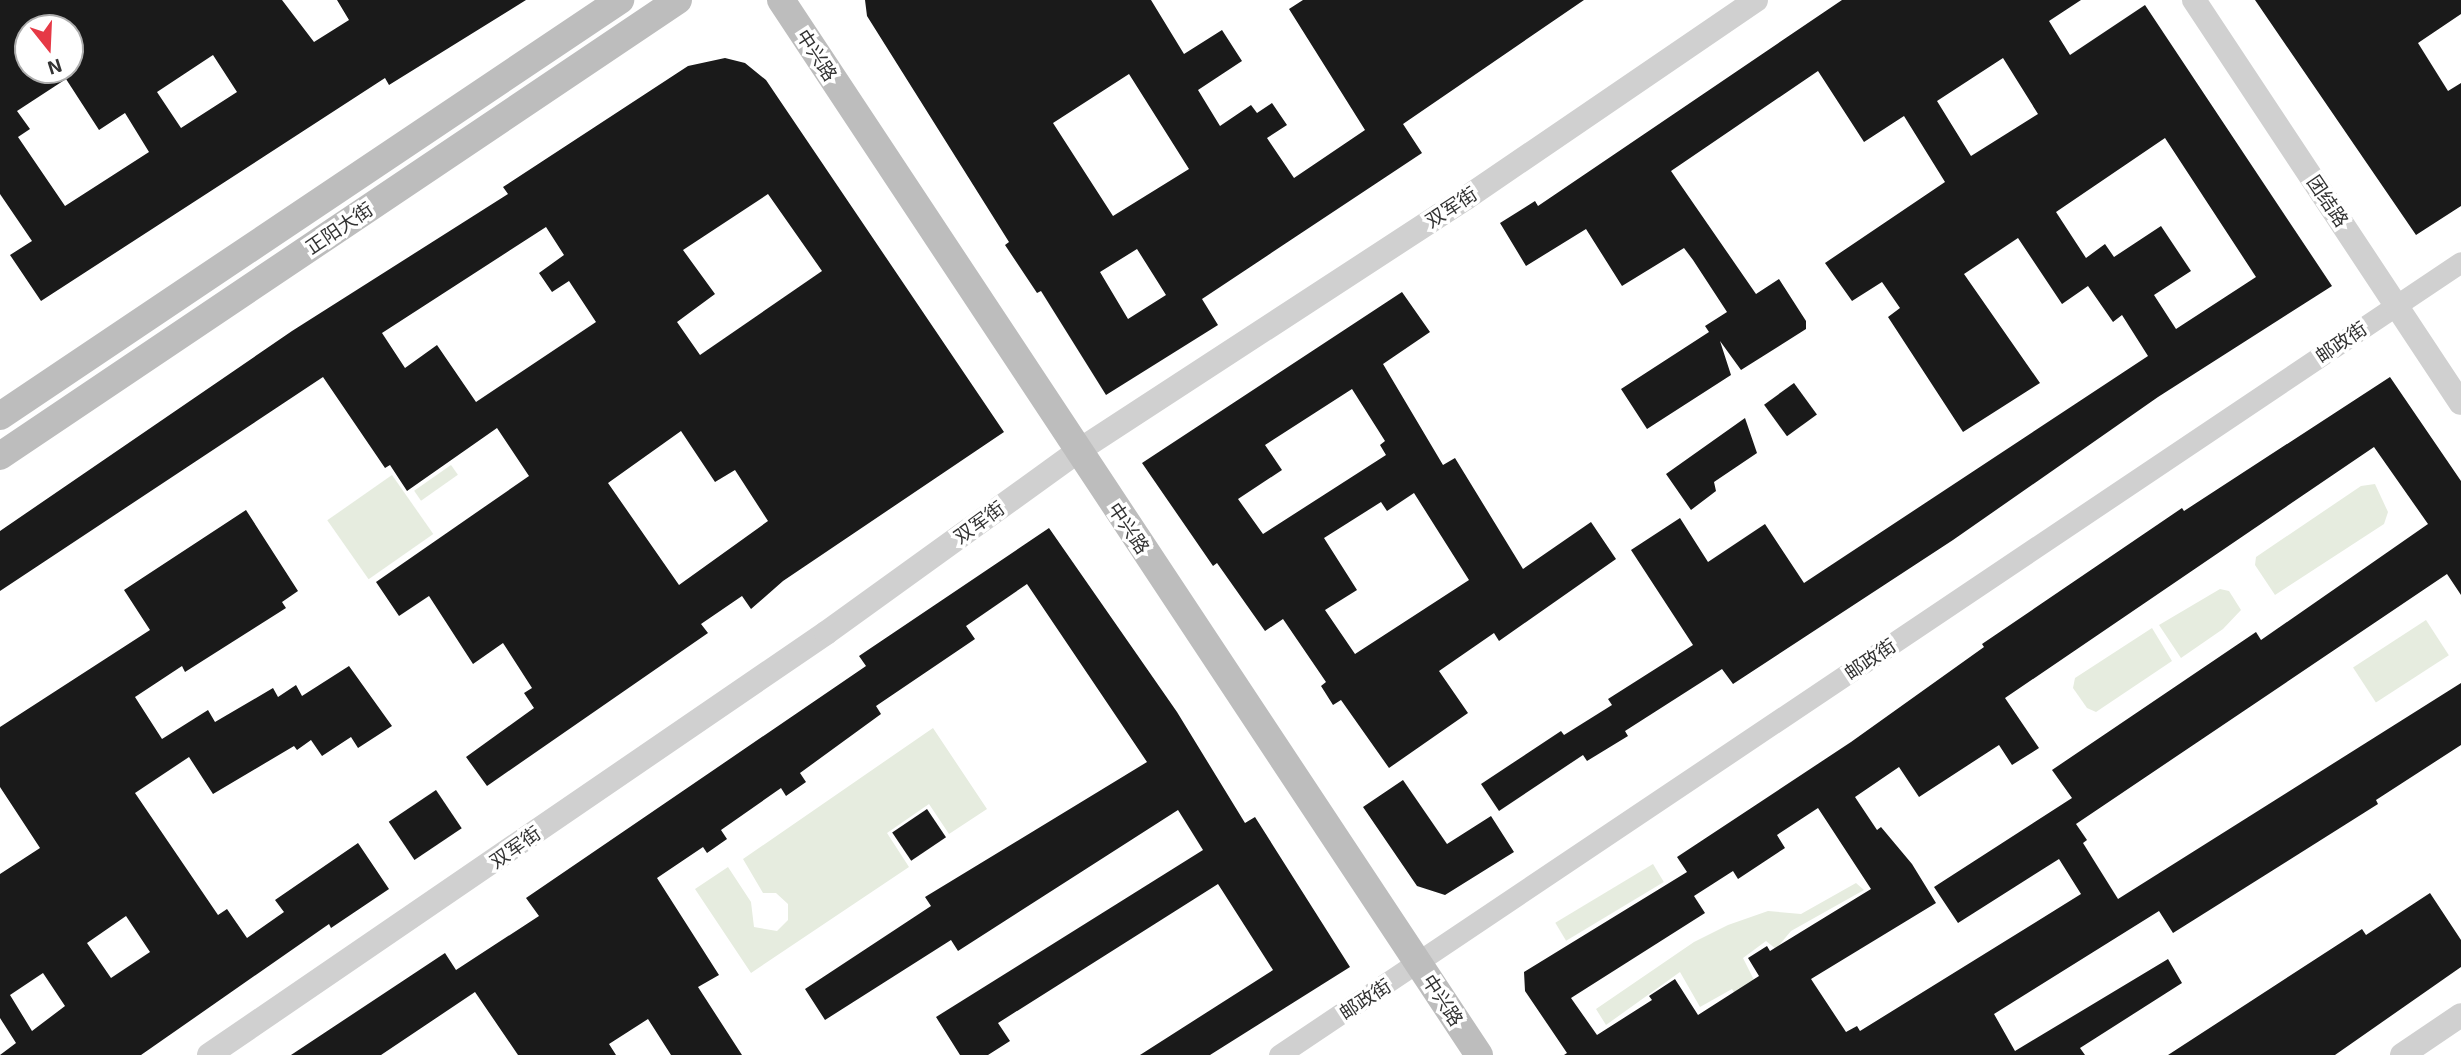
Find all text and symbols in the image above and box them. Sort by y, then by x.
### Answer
north arrow [14,14,84,84]
street label: 中兴路 [792,25,842,85]
text: N [45,54,65,81]
street label: 团结路 [2303,171,2353,231]
street label: 双军街 [1421,182,1481,232]
street label: 正阳大街 [301,197,377,259]
street label: 邮政街 [2311,317,2371,367]
street label: 双军街 [949,496,1009,548]
street label: 中兴路 [1104,498,1154,558]
street label: 邮政街 [1840,634,1900,684]
street label: 双军街 [485,821,545,873]
street label: 中兴路 [1418,970,1468,1030]
street label: 邮政街 [1335,974,1395,1024]

